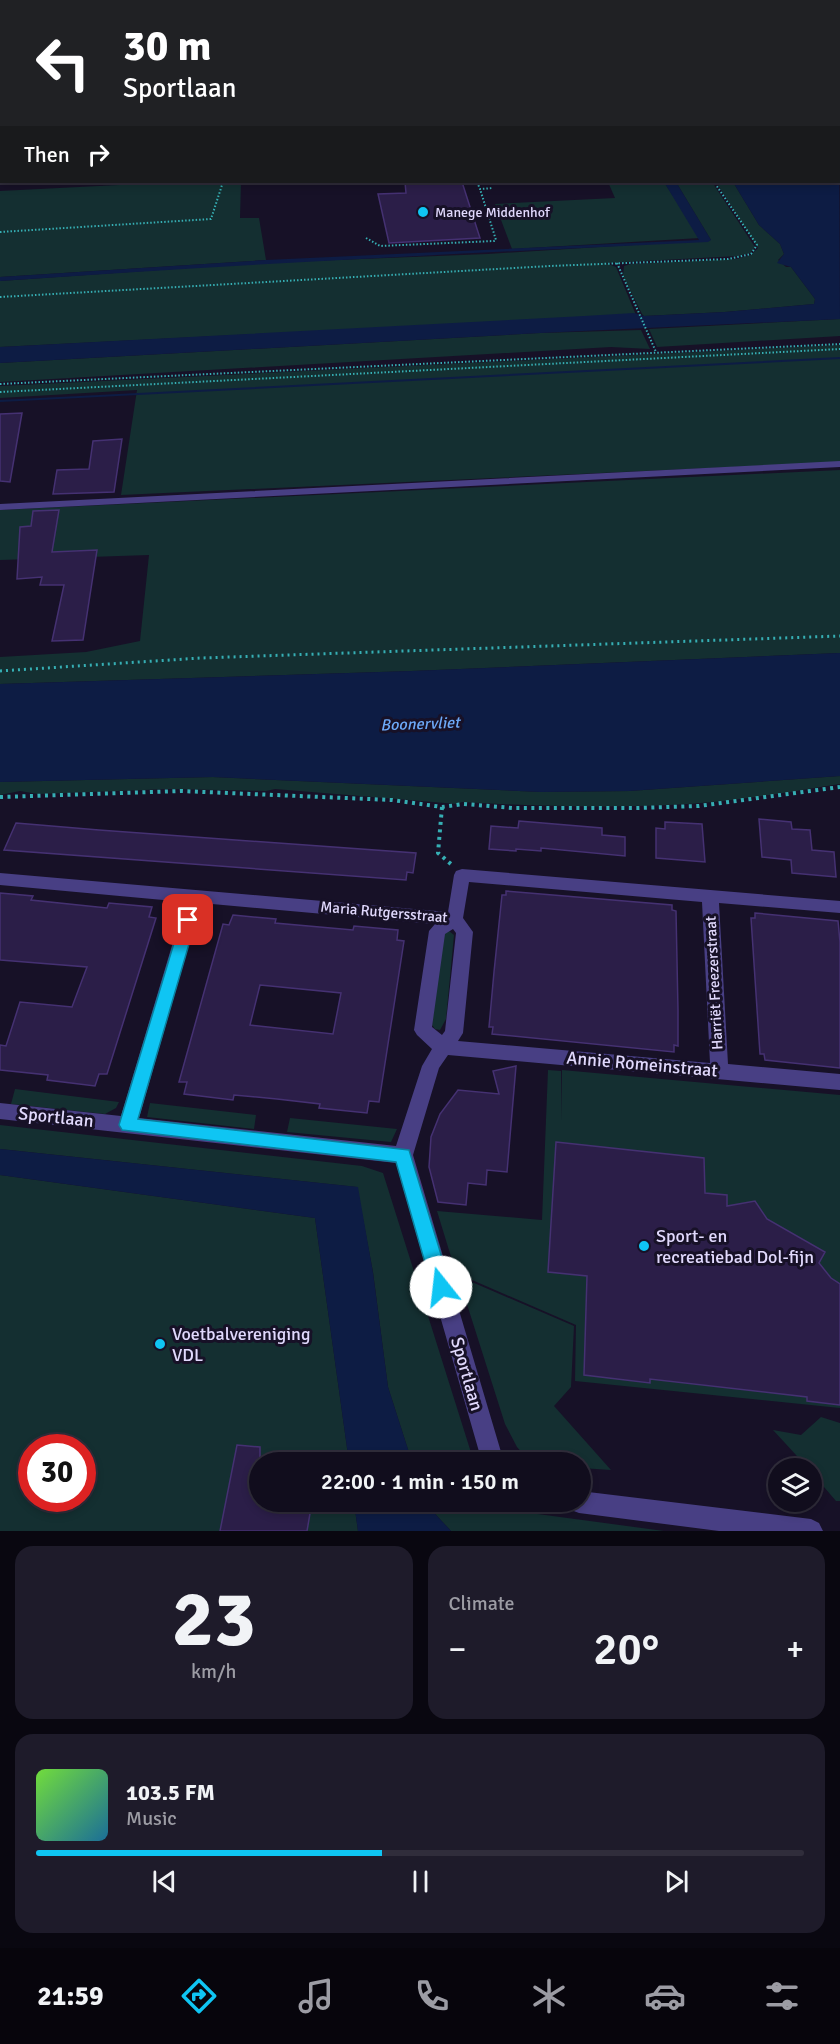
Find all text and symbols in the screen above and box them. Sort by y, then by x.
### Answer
text: 30 m [123,21,212,72]
icon: left [24,24,102,102]
text: Sportlaan [123,72,236,105]
icon: right [82,138,115,171]
text: Then [24,141,70,168]
place label: Manege Middenhof [435,204,551,221]
marker: Manege Middenhof [416,205,430,219]
water label: Boonervliet [380,713,462,735]
pin [162,894,213,945]
street label: Maria Rutgersstraat [320,897,448,927]
icon: arrive [171,903,204,936]
street label: Harriët Freezerstraat [702,916,726,1050]
street label: Annie Romeinstraat [566,1046,718,1082]
street label: Sportlaan [17,1102,95,1132]
place label: Sport- en recreatiebad Dol-fijn [656,1225,814,1268]
marker: Sport- en recreatiebad Dol-fijn [637,1239,651,1253]
position arrow [409,1255,473,1319]
place label: Voetbalvereniging VDL [172,1323,310,1366]
street label: Sportlaan [446,1335,488,1413]
marker: Voetbalvereniging VDL [153,1337,167,1351]
speed limit sign: 30 [18,1434,96,1512]
map controls [768,1458,822,1512]
button: layers [768,1458,822,1512]
text: 22:00 · 1 min · 150 m [321,1468,519,1495]
text: 23 [172,1572,256,1668]
text: Climate [449,1591,514,1616]
text: 20° [593,1622,659,1677]
text: − [449,1629,466,1670]
text: + [786,1629,804,1670]
text: km/h [191,1659,236,1684]
text: 103.5 FM [126,1779,215,1806]
text: Music [126,1806,177,1831]
icon: previous [148,1865,181,1898]
icon: pause [404,1865,437,1898]
icon: next [660,1865,693,1898]
icon: directions [178,1975,220,2017]
icon: music [295,1975,337,2017]
icon: phone [411,1975,453,2017]
icon: climate [528,1975,570,2017]
icon: car [644,1975,686,2017]
icon: filters [761,1975,803,2017]
text: 21:59 [37,1980,104,2013]

